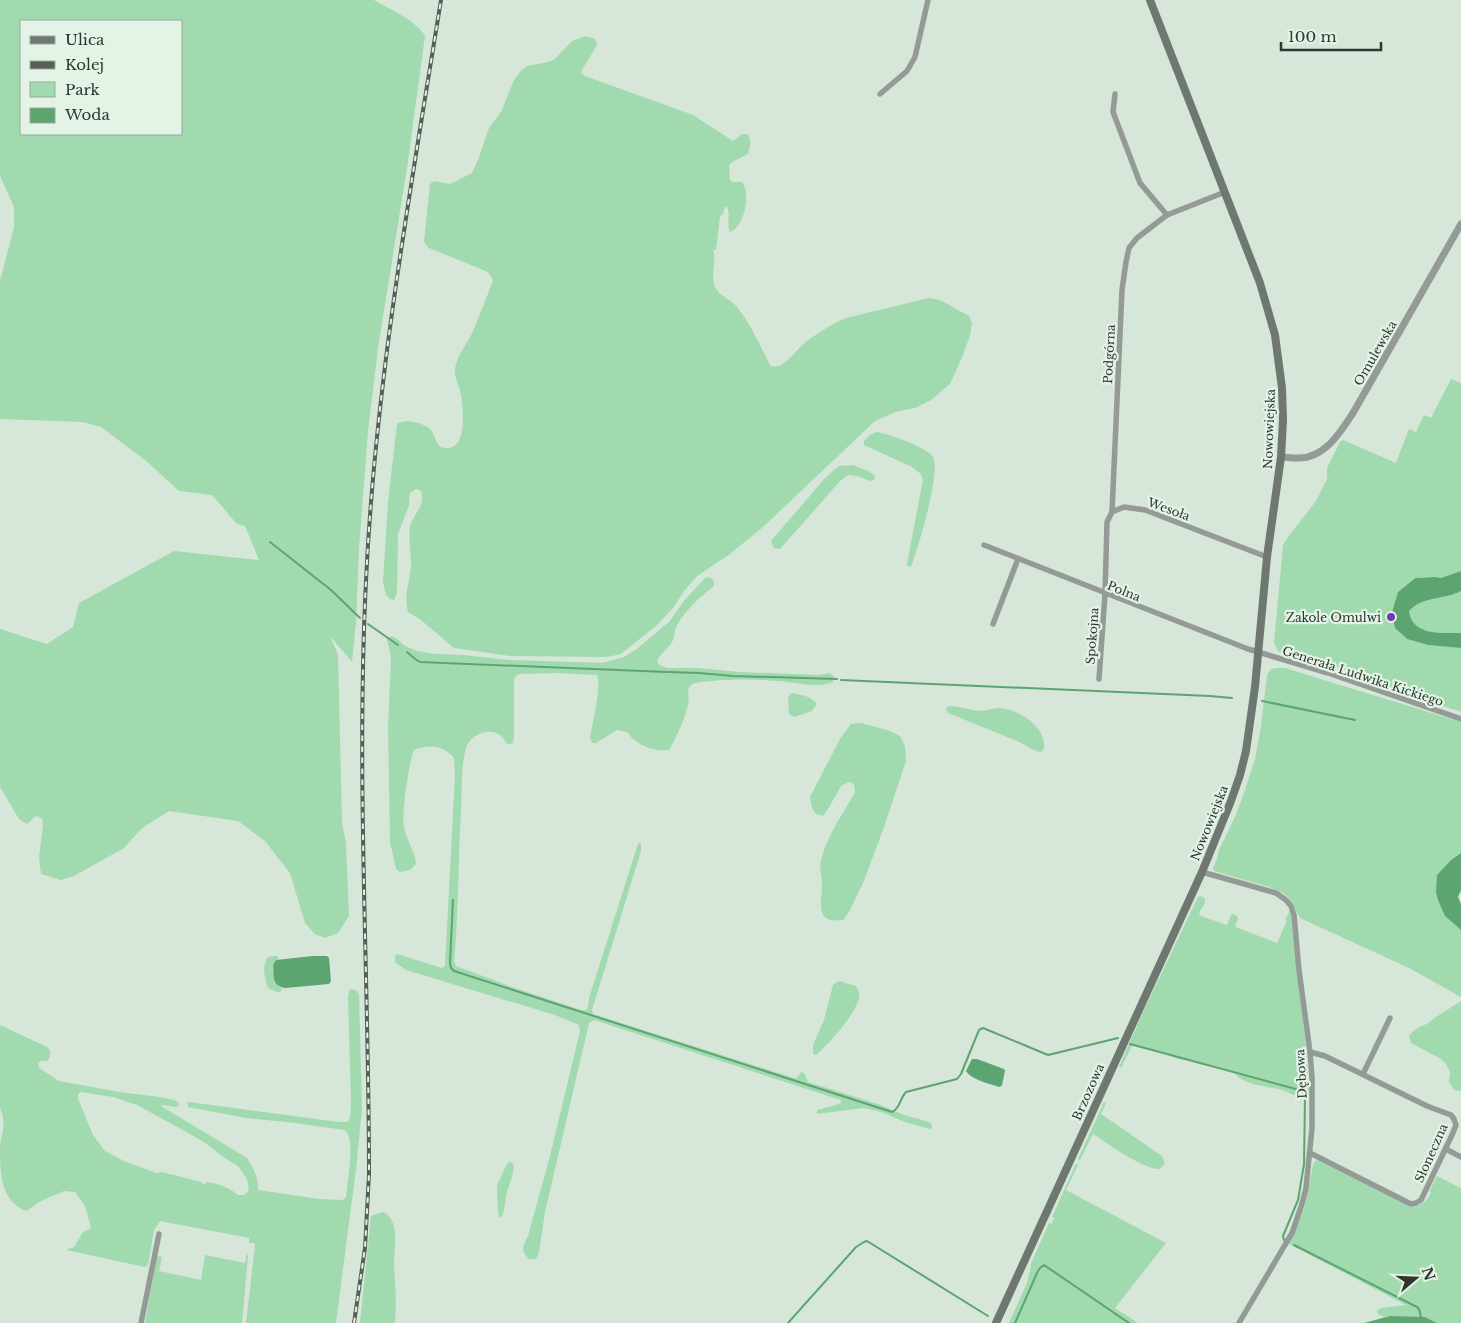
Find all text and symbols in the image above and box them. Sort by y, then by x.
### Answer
legend [20,20,182,135]
scale bar [1281,20,1381,52]
text: 100 m [1288,27,1337,46]
text: Ulica [65,30,105,49]
text: Kolej [65,55,104,74]
text: Park [65,80,101,99]
text: Woda [64,105,110,124]
street label: Omulewska [1350,318,1400,388]
street label: Podgórna [1100,324,1118,384]
street label: Nowowiejska [1260,388,1278,469]
street label: Wesoła [1145,494,1193,524]
street label: Polna [1105,578,1143,605]
street label: Spokojna [1083,607,1101,665]
place label: Zakole Omulwi [1286,610,1381,625]
marker: Zakole Omulwi [1385,611,1397,623]
street label: Generała Ludwika Kickiego [1281,643,1446,709]
street label: Nowowiejska [1187,783,1231,863]
street label: Dębowa [1292,1048,1310,1099]
street label: Brzozowa [1069,1061,1107,1123]
street label: Słoneczna [1411,1121,1451,1185]
north arrow [1391,1253,1441,1303]
text: N [1418,1265,1439,1283]

